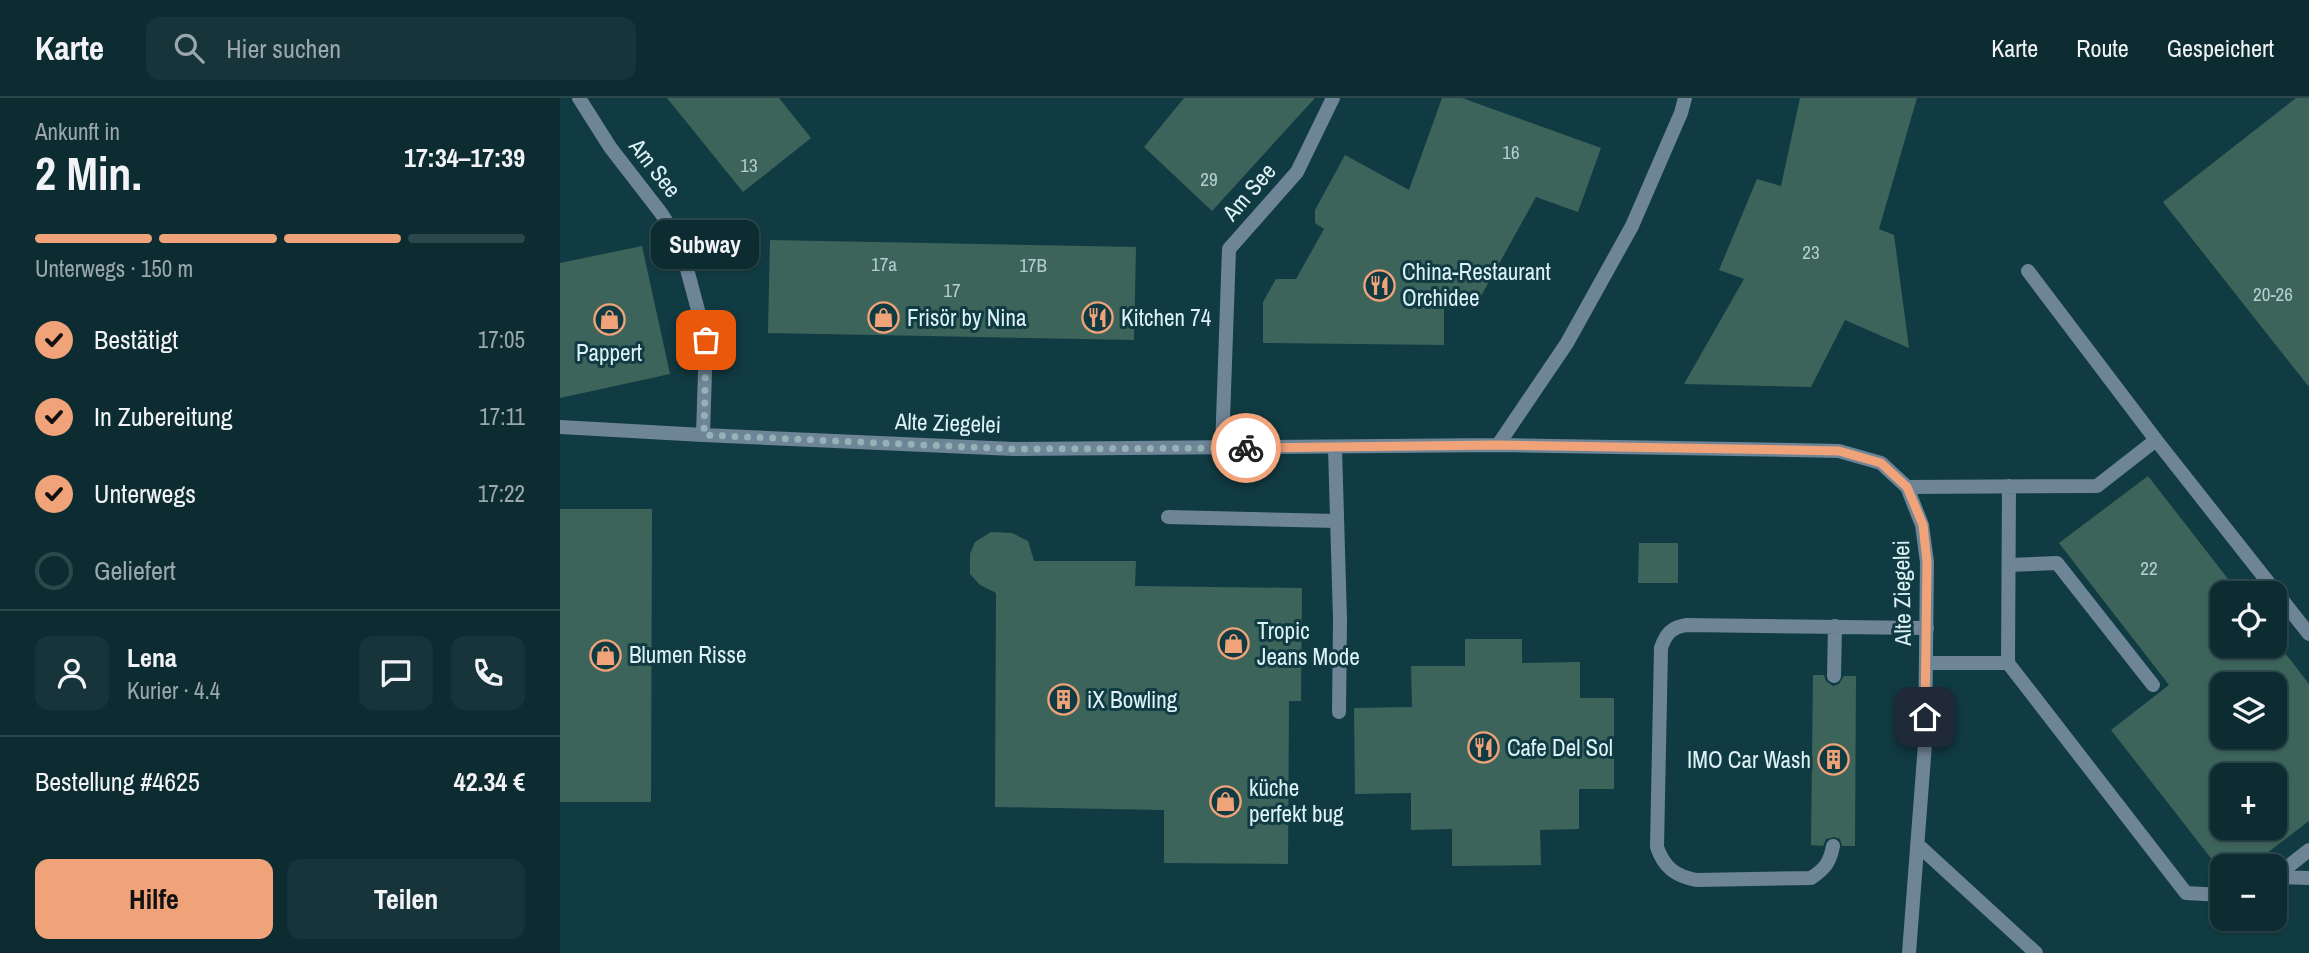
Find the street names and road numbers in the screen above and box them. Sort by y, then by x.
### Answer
street label: Am See [622,131,688,204]
street label: Am See [1214,156,1282,228]
street label: Alte Ziegelei [894,405,1001,440]
street label: Alte Ziegelei [1885,540,1918,647]

